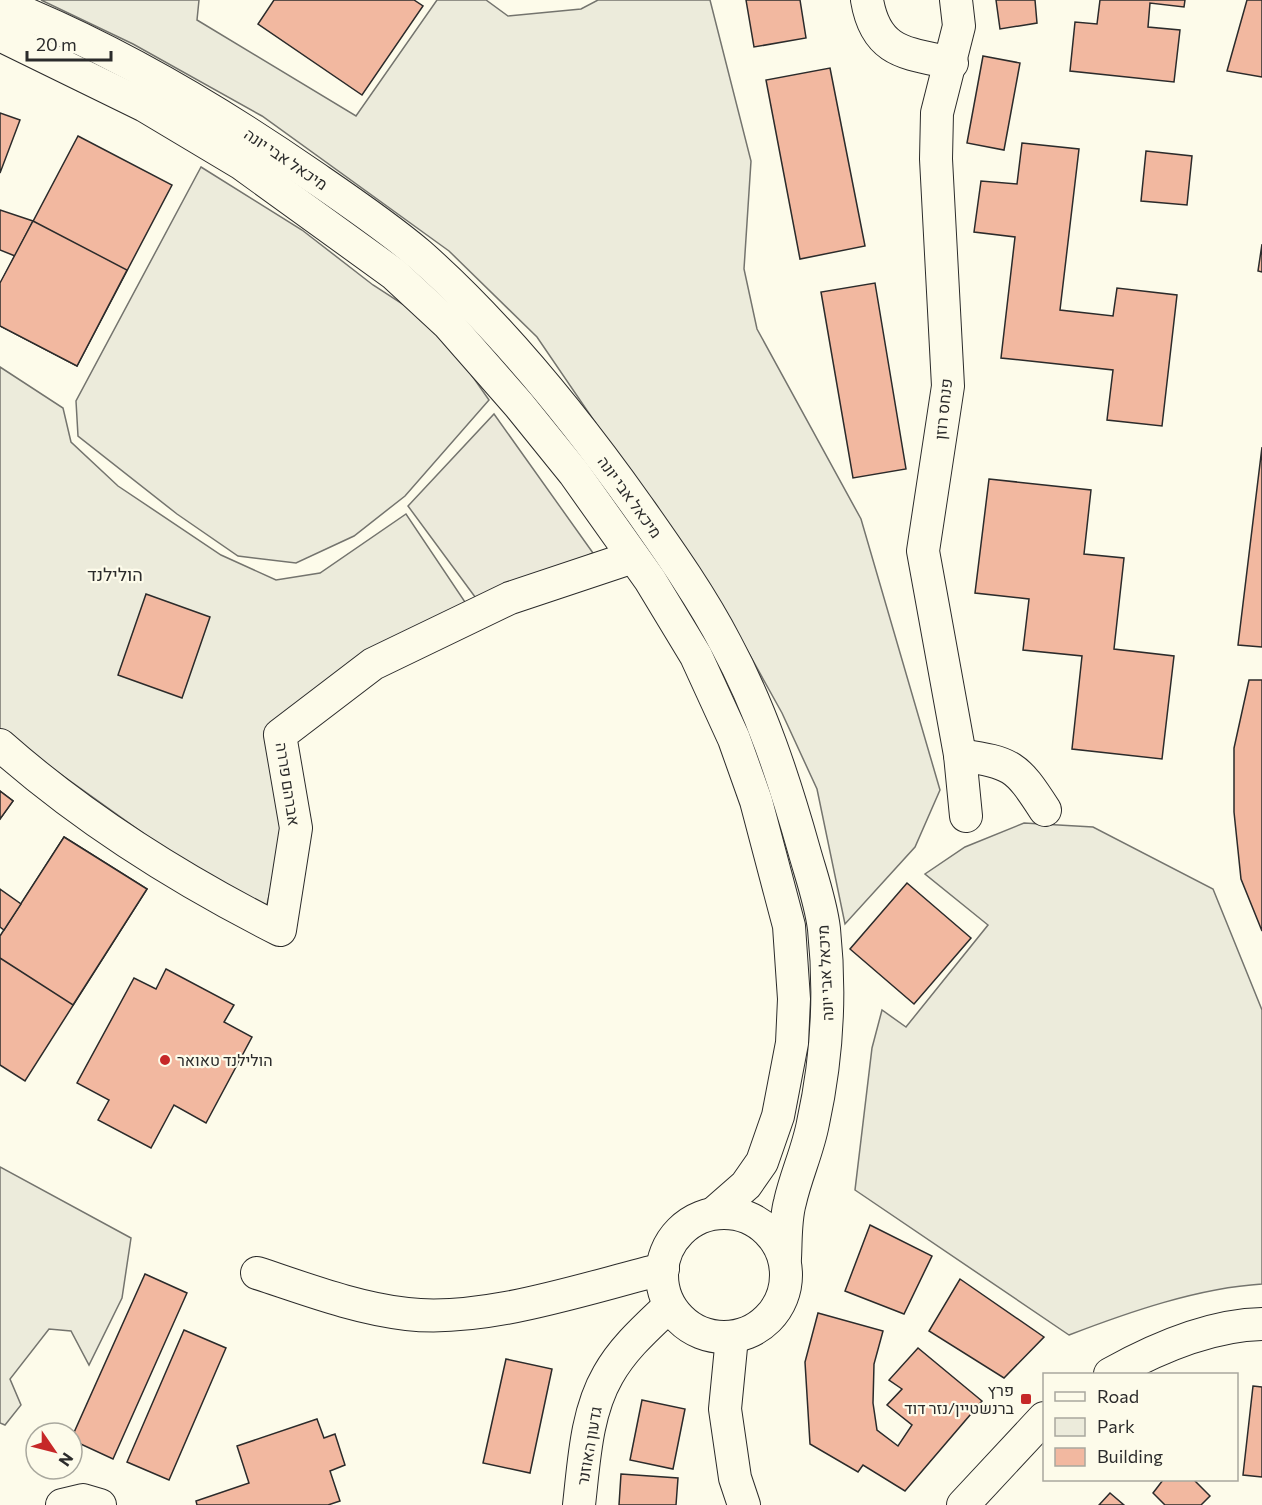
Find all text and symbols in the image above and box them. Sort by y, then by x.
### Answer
scale bar [27,24,111,62]
text: 20 m [36,33,77,55]
street label: מיכאל אבי יונה [241,124,332,193]
street label: פנחס רוזן [930,377,955,441]
street label: מיכאל אבי יונה [594,452,666,541]
district label: הולילנד [87,563,143,585]
street label: אברהם פררה [273,741,304,827]
street label: מיכאל אבי יונה [812,924,837,1022]
place label: הולילנד טאואר [177,1050,273,1069]
marker: הולילנד טאואר [158,1053,172,1067]
legend [1043,1373,1238,1481]
place label: פרץ ברנשטיין/נזר דוד [904,1380,1015,1417]
text: Road [1097,1385,1139,1407]
marker: פרץ ברנשטיין/נזר דוד [1019,1392,1033,1406]
street label: גדעון האוזנר [572,1405,605,1487]
text: Park [1097,1415,1135,1437]
north arrow [24,1421,84,1481]
text: Building [1097,1445,1163,1467]
text: N [55,1450,78,1470]

